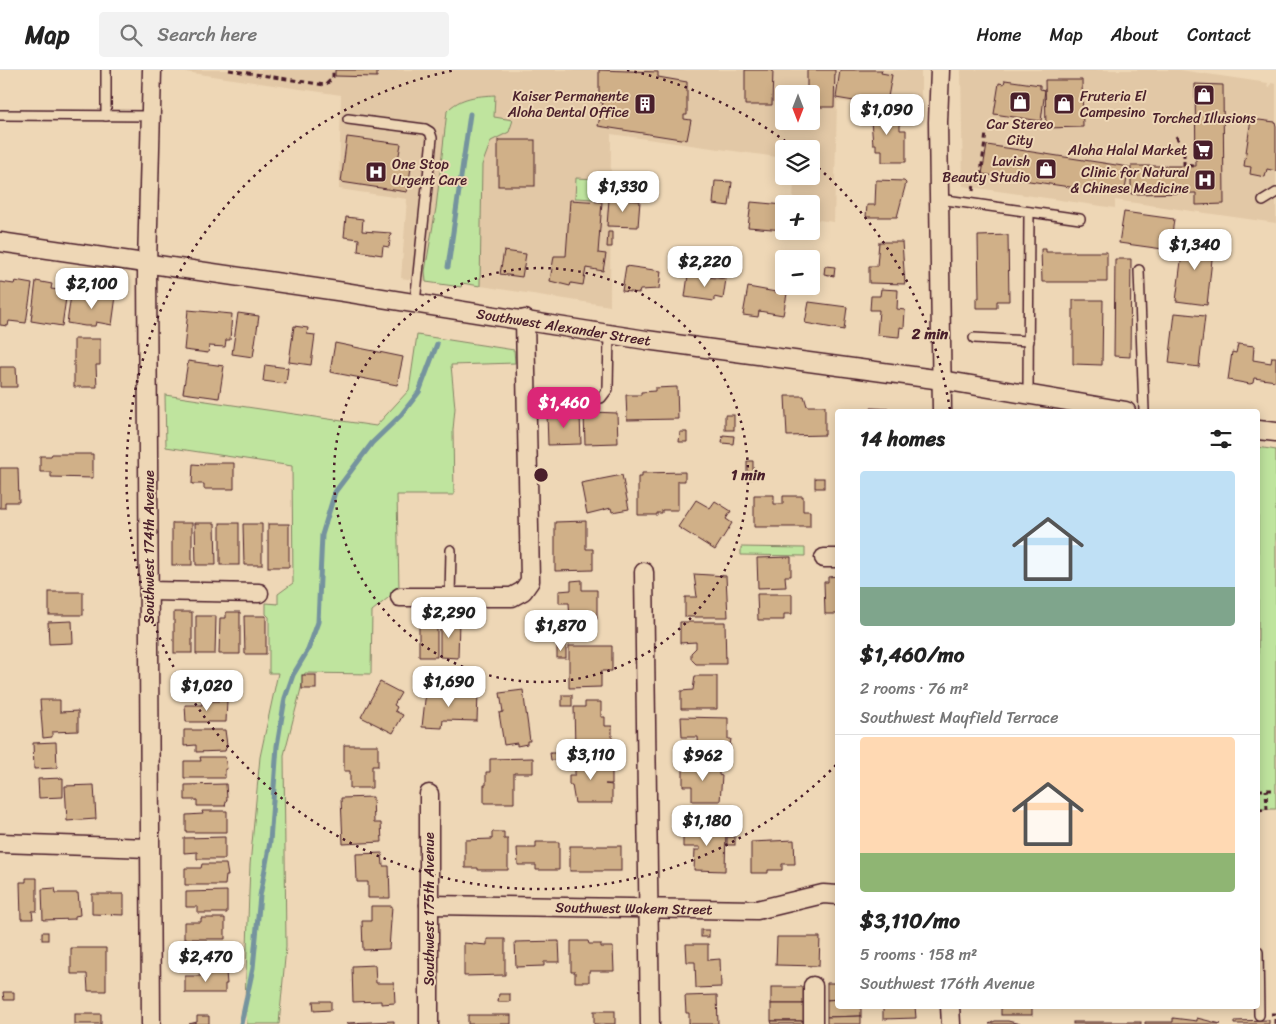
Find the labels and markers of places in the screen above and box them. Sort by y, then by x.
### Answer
shop icon: Torched Illusions [1192,83,1216,107]
place label: Kaiser Permanente Aloha Dental Office [507,84,629,125]
place label: Fruteria El Campesino [1080,84,1147,125]
shop icon: Car Stereo City [1008,90,1032,114]
building icon: Kaiser Permanente Aloha Dental Office [633,92,657,116]
shop icon: Fruteria El Campesino [1052,92,1076,116]
pin: $1,090 [846,93,928,136]
place label: Torched Illusions [1152,106,1256,131]
place label: Car Stereo City [987,112,1053,153]
place label: Aloha Halal Market [1067,138,1187,163]
supermarket icon: Aloha Halal Market [1191,138,1215,162]
place label: Lavish Beauty Studio [942,149,1030,190]
place label: One Stop Urgent Care [392,152,467,193]
shop icon: Lavish Beauty Studio [1034,157,1058,181]
hospital icon: One Stop Urgent Care [364,160,388,184]
place label: Clinic for Natural & Chinese Medicine [1070,160,1190,201]
hospital icon: Clinic for Natural & Chinese Medicine [1193,168,1217,192]
pin: $1,330 [582,170,664,213]
pin: $1,340 [1154,228,1236,271]
pin: $2,220 [664,246,746,288]
pin: $2,100 [51,268,133,310]
pin: $1,460 [523,386,605,429]
centre of rings [532,466,550,484]
pin: $2,290 [408,596,490,639]
pin: $1,870 [520,610,602,652]
pin: $1,690 [408,666,490,708]
pin: $1,020 [166,670,248,712]
pin: $3,110 [550,738,632,781]
pin: $962 [673,740,733,782]
pin: $1,180 [666,804,748,847]
pin: $2,470 [165,940,247,983]

